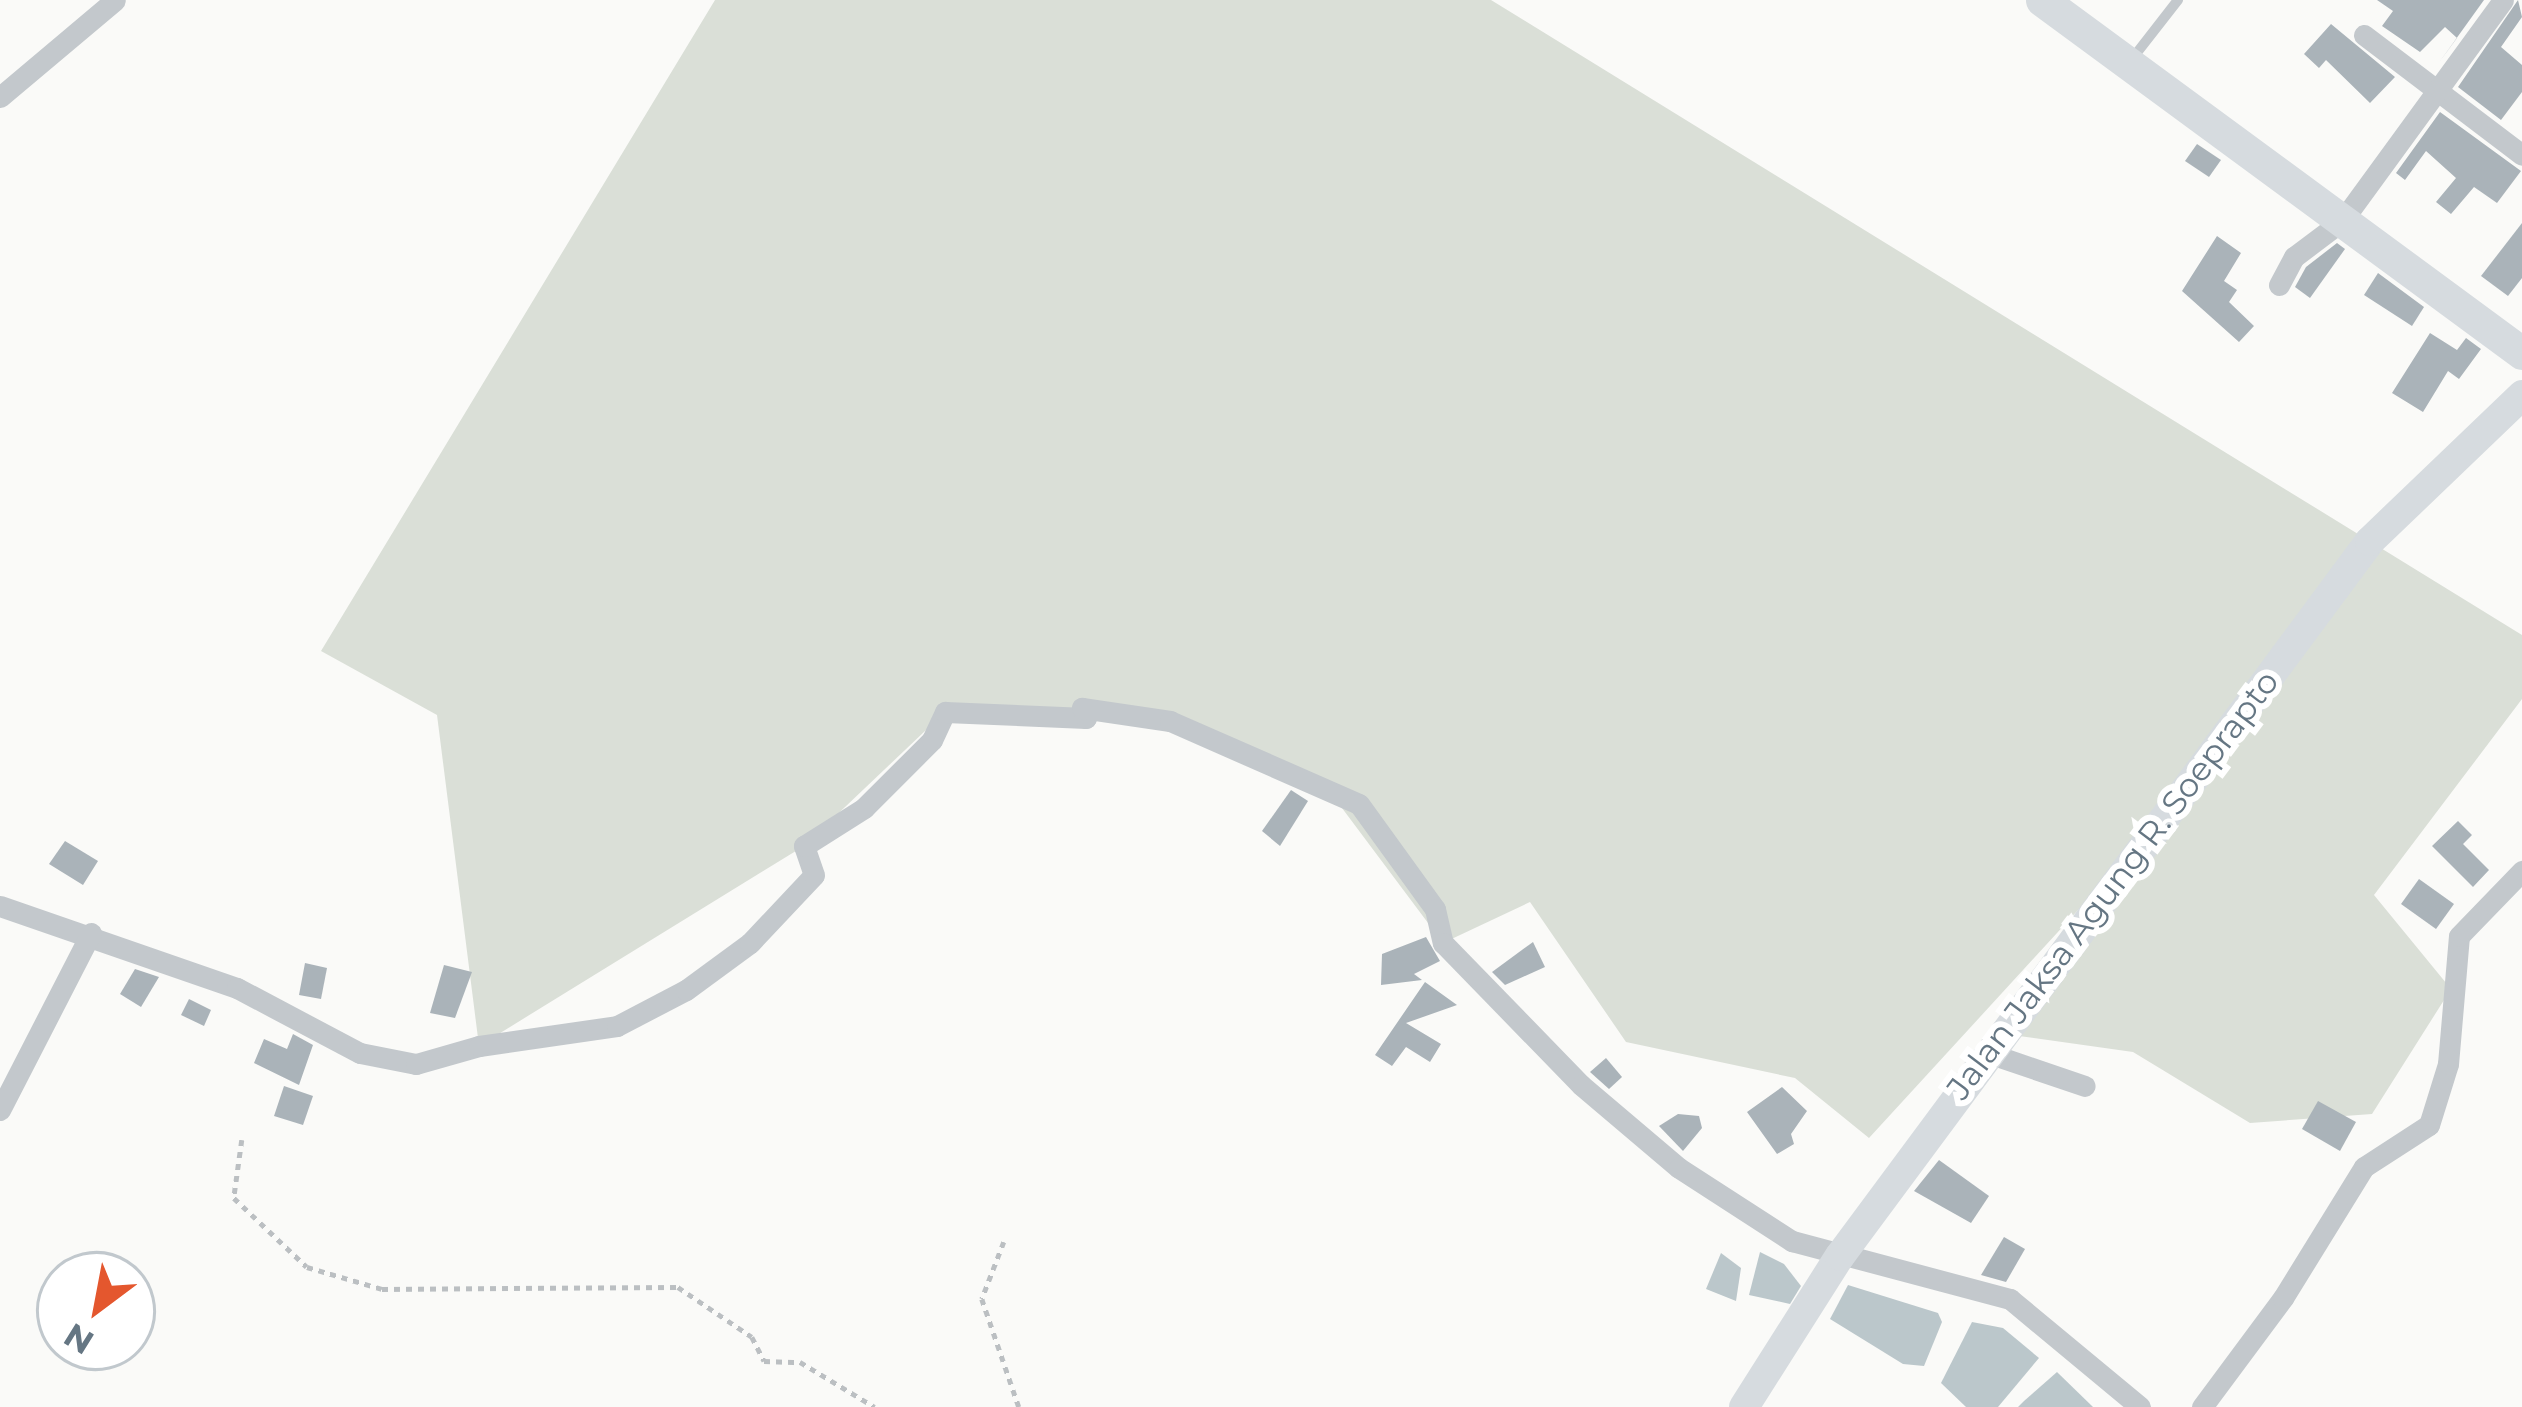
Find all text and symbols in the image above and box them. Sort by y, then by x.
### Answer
street label: Jalan Jaksa Agung R. Soeprapto [1939,663,2287,1107]
north arrow [36,1251,156,1371]
text: N [57,1315,100,1363]

